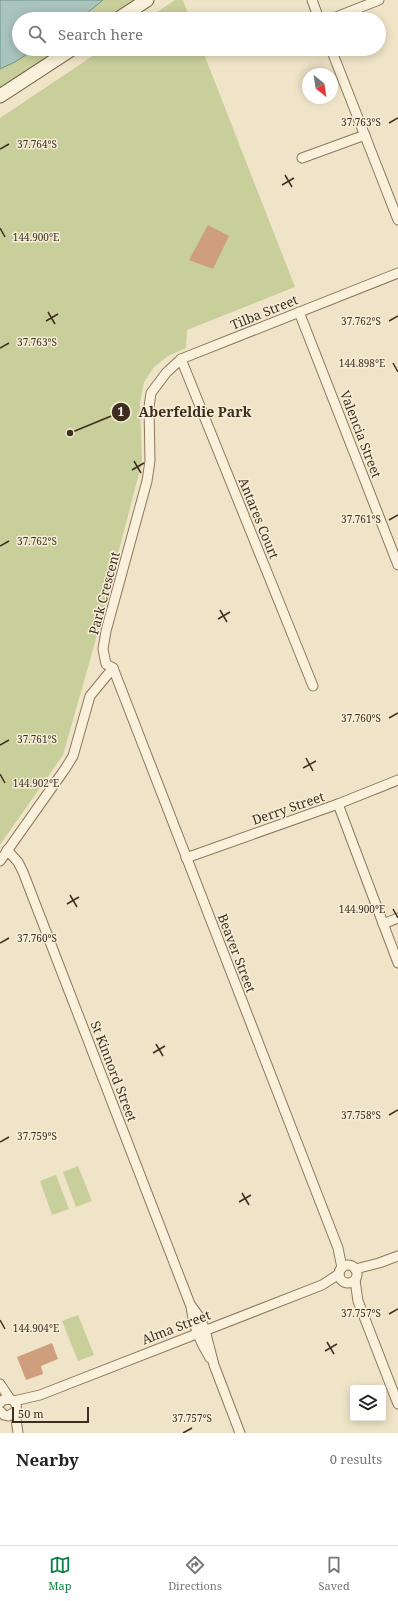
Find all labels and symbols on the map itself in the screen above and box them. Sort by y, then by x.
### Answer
north arrow [302,68,338,104]
text: 37.763°S [341,115,381,129]
text: 37.764°S [17,137,57,151]
text: 144.900°E [13,230,59,244]
street label: Tilba Street [228,290,301,334]
text: 37.762°S [341,314,381,328]
text: 37.763°S [17,335,57,349]
text: 144.898°E [339,356,385,370]
street label: Valencia Street [336,388,386,481]
callout: Aberfeldie Park [111,399,260,425]
text: Aberfeldie Park [139,402,251,421]
text: 1 [118,403,125,420]
street label: Antares Court [235,475,284,562]
text: 37.761°S [341,512,381,526]
text: 37.762°S [17,534,57,548]
street label: Park Crescent [84,549,124,637]
text: 37.760°S [341,711,381,725]
text: 37.761°S [17,732,57,746]
text: 144.902°E [13,776,59,790]
street label: Derry Street [249,787,327,829]
text: 144.900°E [339,902,385,916]
street label: Beaver Street [214,911,260,995]
text: 37.760°S [17,931,57,945]
street label: St Kinnord Street [87,1018,142,1124]
text: 37.758°S [341,1108,381,1122]
text: 37.759°S [17,1129,57,1143]
street label: Alma Street [139,1305,213,1348]
text: 37.757°S [341,1306,381,1320]
text: 144.904°E [13,1321,59,1335]
scale bar [12,1405,89,1424]
text: 37.757°S [172,1411,212,1425]

